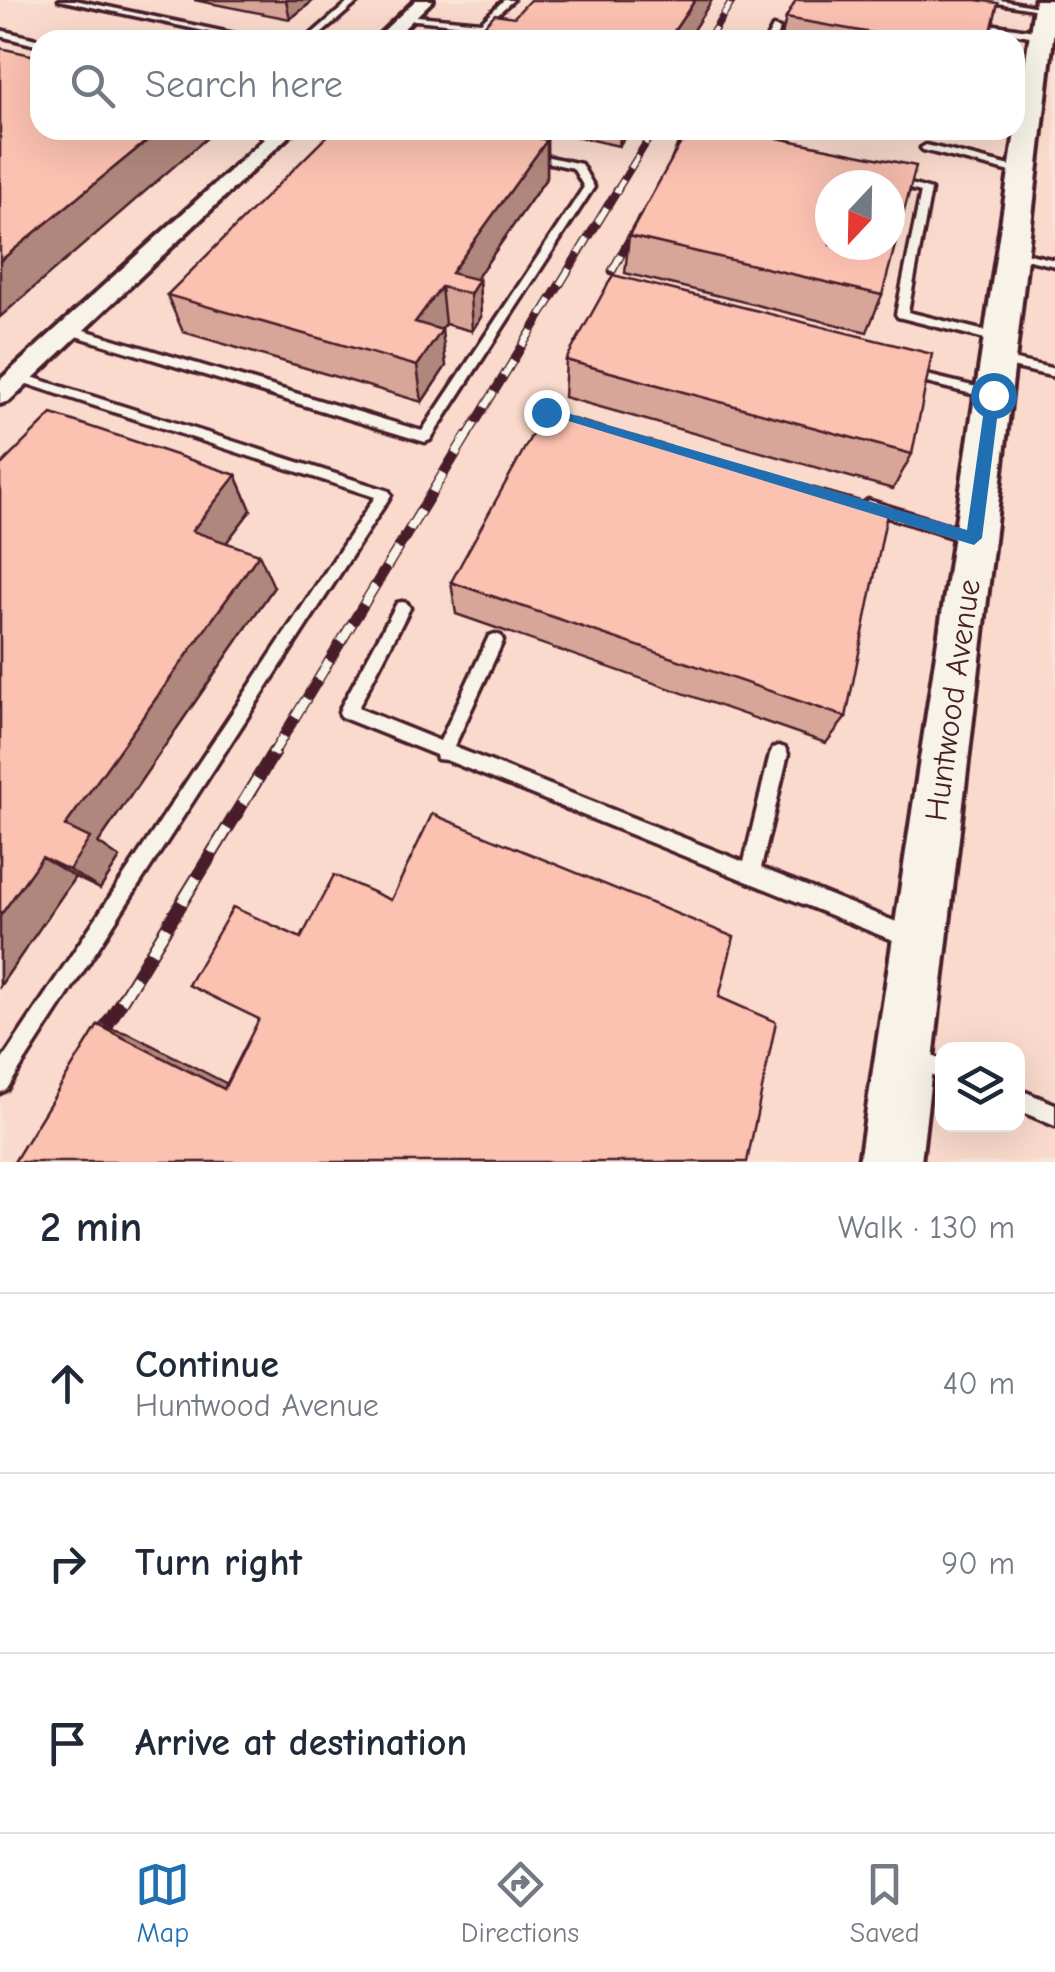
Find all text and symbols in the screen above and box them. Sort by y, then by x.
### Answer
search box [30,30,1025,140]
icon: search [65,58,120,113]
text: Search here [145,63,343,107]
north arrow [815,170,905,260]
route start [971,373,1017,419]
route end [524,390,570,436]
street label: Huntwood Avenue [917,577,988,823]
map controls [935,1042,1025,1132]
button: layers [935,1042,1025,1132]
text: 2 min [40,1203,142,1252]
text: Walk · 130 m [838,1209,1015,1246]
text: Continue [135,1343,279,1387]
icon: ahead [40,1356,95,1411]
text: 40 m [943,1365,1015,1402]
text: Huntwood Avenue [135,1387,379,1424]
icon: right [40,1536,95,1591]
text: Turn right [135,1541,302,1585]
text: 90 m [941,1545,1015,1582]
icon: arrive [40,1716,95,1771]
text: Arrive at destination [135,1721,467,1765]
tab: Map [135,1857,190,1949]
tab: Directions [461,1857,579,1949]
tab: Saved [850,1857,920,1949]

